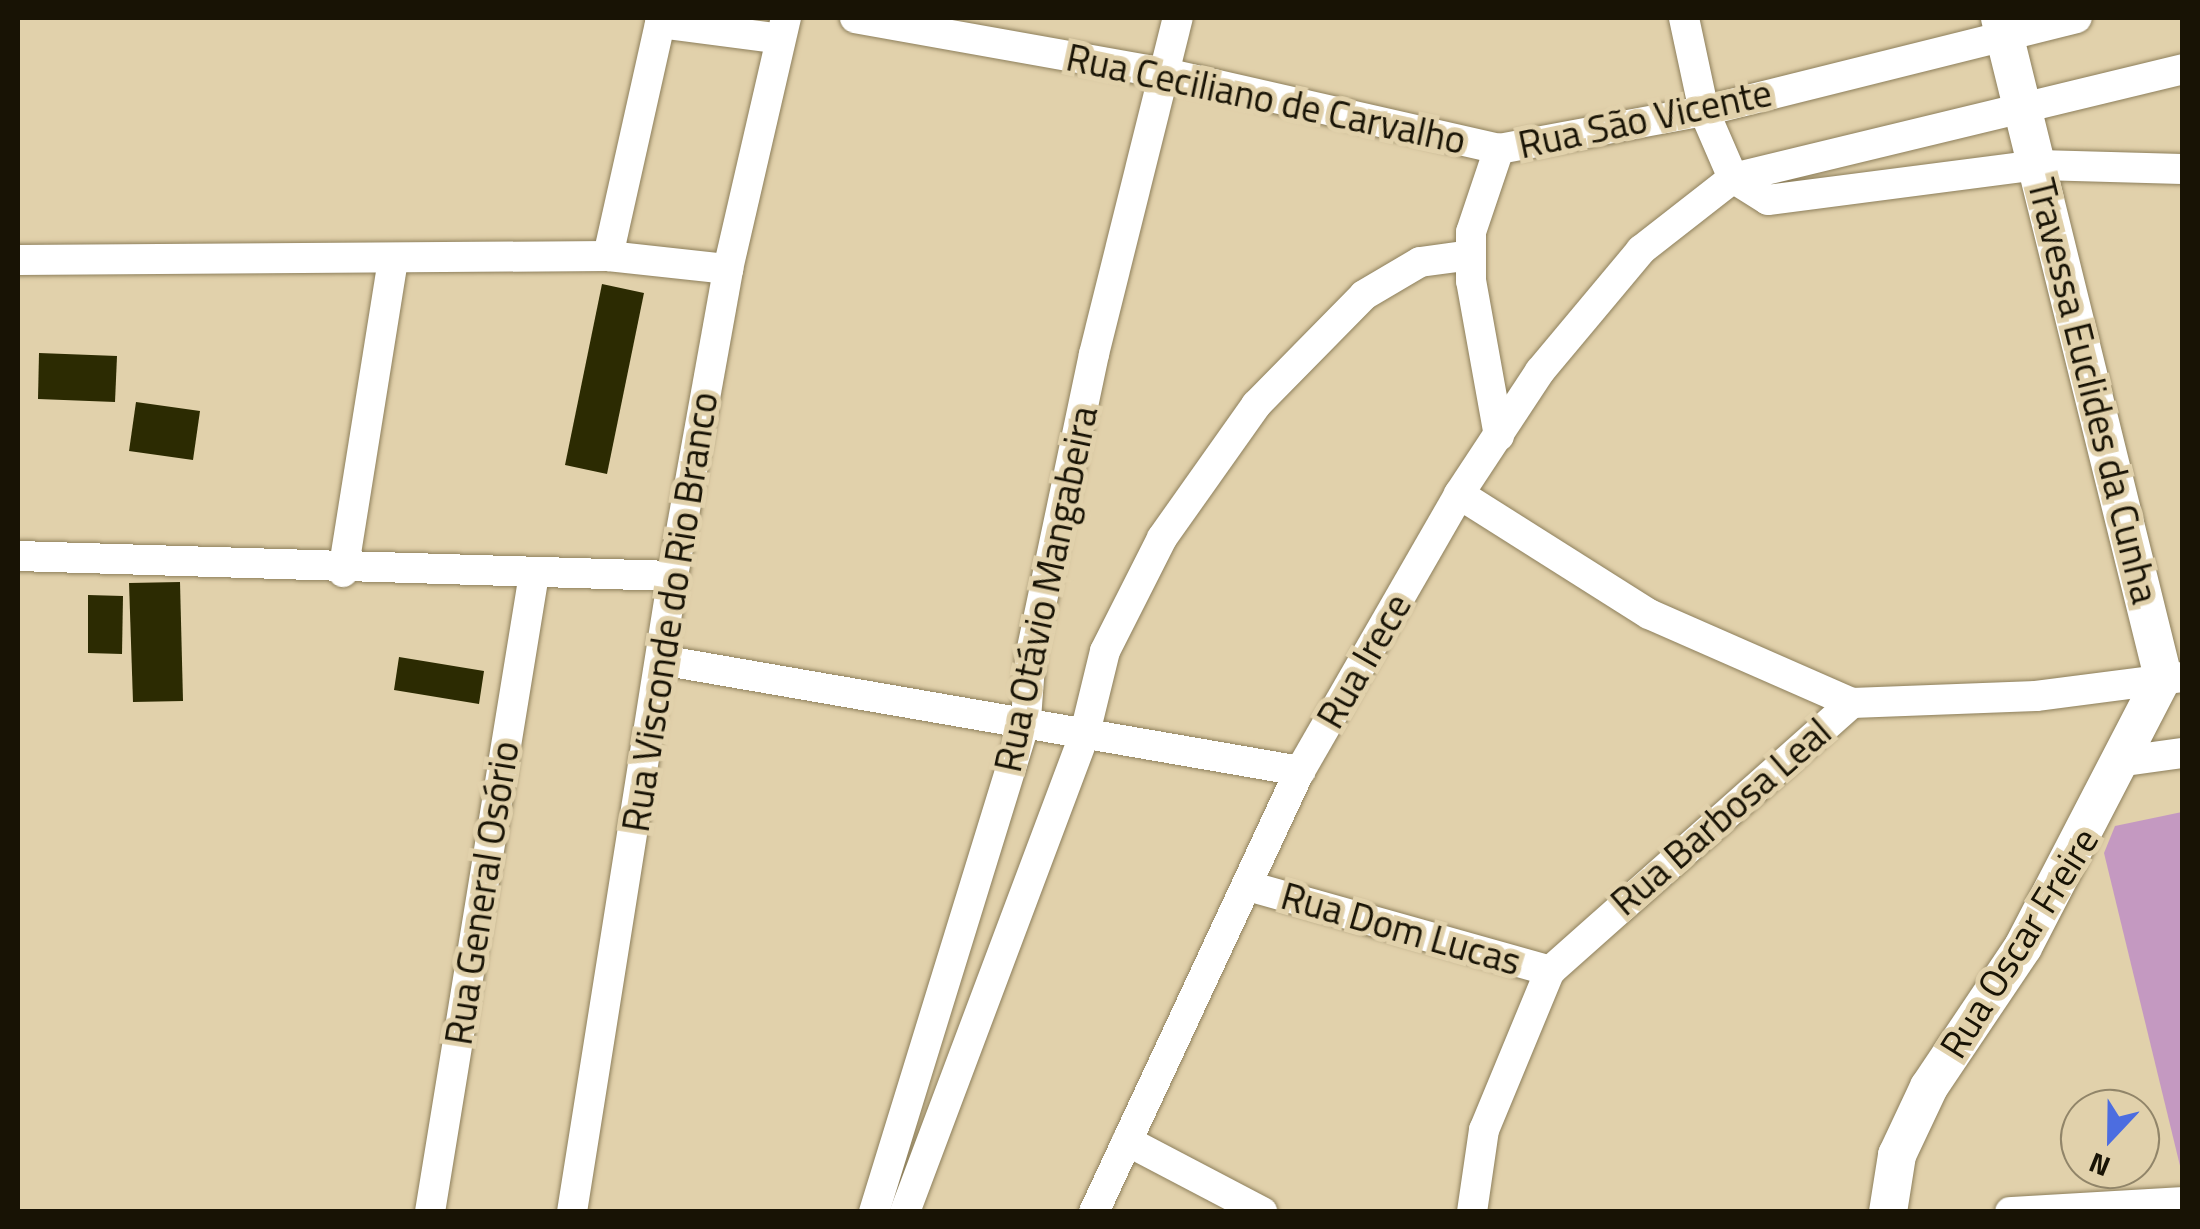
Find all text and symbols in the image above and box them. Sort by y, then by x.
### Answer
street label: Rua Ceciliano de Carvalho [1062,34,1470,164]
street label: Rua São Vicente [1514,70,1776,168]
street label: Travessa Euclides da Cunha [2018,174,2168,608]
street label: Rua Visconde do Rio Branco [613,389,727,835]
street label: Rua Otávio Mangabeira [985,402,1107,776]
street label: Rua Irece [1307,586,1421,736]
street label: Rua Barbosa Leal [1602,709,1840,925]
street label: Rua General Osório [435,738,529,1048]
street label: Rua Oscar Freire [1930,820,2108,1066]
street label: Rua Dom Lucas [1276,873,1526,985]
north arrow [2060,1089,2160,1189]
text: N [2082,1142,2116,1189]

